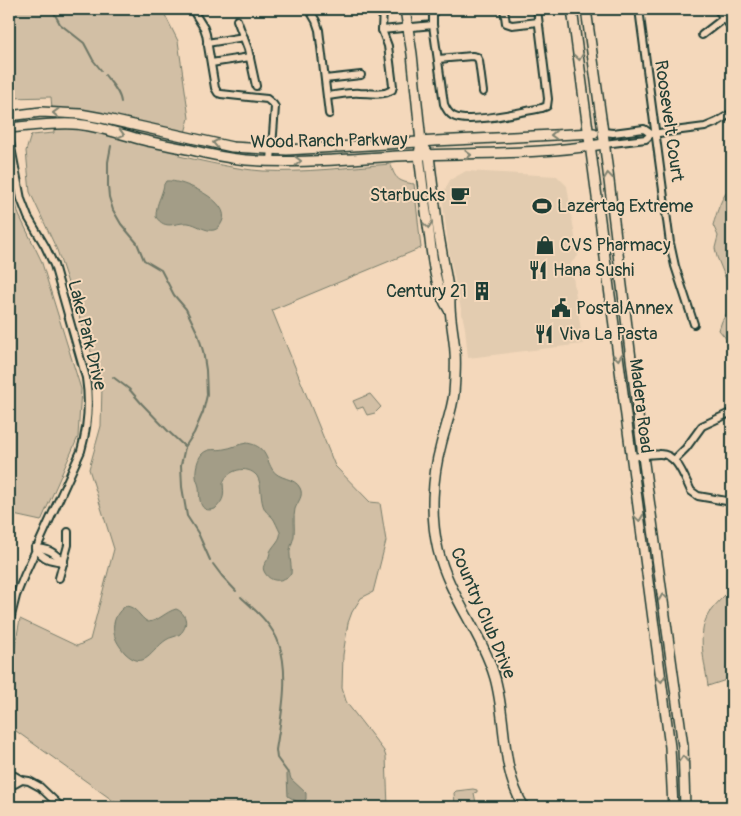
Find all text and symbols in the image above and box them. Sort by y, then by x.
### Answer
one-way arrow [573,53,584,61]
street label: Roosevelt Court [649,59,689,184]
one-way arrow [52,108,60,118]
one-way arrow [116,128,125,138]
street label: Wood Ranch Parkway [250,128,408,154]
one-way arrow [550,130,558,141]
one-way arrow [211,138,220,149]
one-way arrow [464,149,472,160]
one-way arrow [294,156,302,166]
one-way arrow [603,172,614,180]
place label: Starbucks [370,184,445,207]
cafe icon: Starbucks [449,184,471,206]
sports icon: Lazertag Extreme [531,195,553,217]
place label: Lazertag Extreme [557,195,693,218]
one-way arrow [422,221,432,229]
shop icon: CVS Pharmacy [534,234,556,256]
place label: CVS Pharmacy [560,234,671,257]
restaurant icon: Hana Sushi [527,259,549,281]
place label: Hana Sushi [553,259,634,282]
street label: Lake Park Drive [62,278,112,393]
place label: Century 21 [386,280,467,303]
building icon: Century 21 [471,280,493,302]
public building icon: PostalAnnex [550,297,572,319]
place label: PostalAnnex [576,297,674,320]
restaurant icon: Viva La Pasta [533,323,555,345]
place label: Viva La Pasta [559,323,658,346]
one-way arrow [612,353,623,361]
street label: Madera Road [624,357,658,455]
one-way arrow [633,514,644,522]
street label: Country Club Drive [445,544,521,682]
one-way arrow [658,593,668,602]
one-way arrow [655,675,666,683]
one-way arrow [678,754,689,762]

